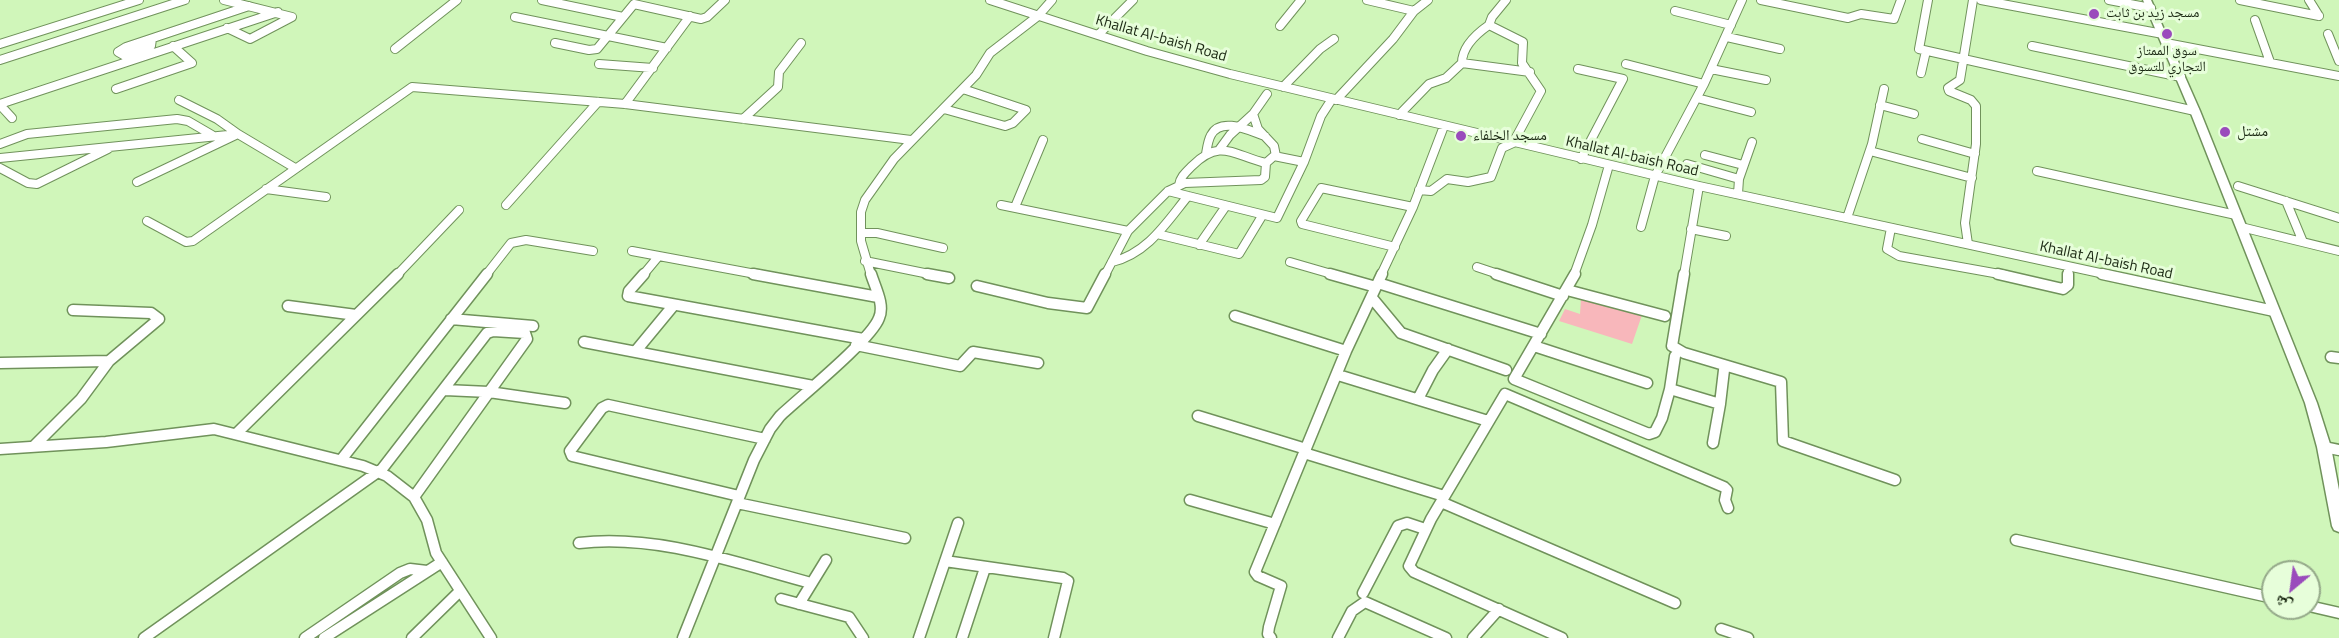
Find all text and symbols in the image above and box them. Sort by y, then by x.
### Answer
place label: مسجد زيد بن ثابت [2106,6,2199,22]
marker: مسجد زيد بن ثابت [2087,7,2101,21]
street label: Khallat Al-baish Road [1093,12,1229,66]
marker: سوق الممتاز التجاري للتسوق [2160,27,2174,41]
place label: سوق الممتاز التجاري للتسوق [2128,44,2206,76]
place label: مشتل [2237,123,2268,141]
marker: مشتل [2218,125,2232,139]
place label: مسجد الخلفاء [1473,127,1547,145]
marker: مسجد الخلفاء [1454,129,1468,143]
street label: Khallat Al-baish Road [1564,133,1700,181]
street label: Khallat Al-baish Road [2038,238,2174,284]
north arrow [2261,560,2321,620]
text: ش [2270,589,2296,619]

